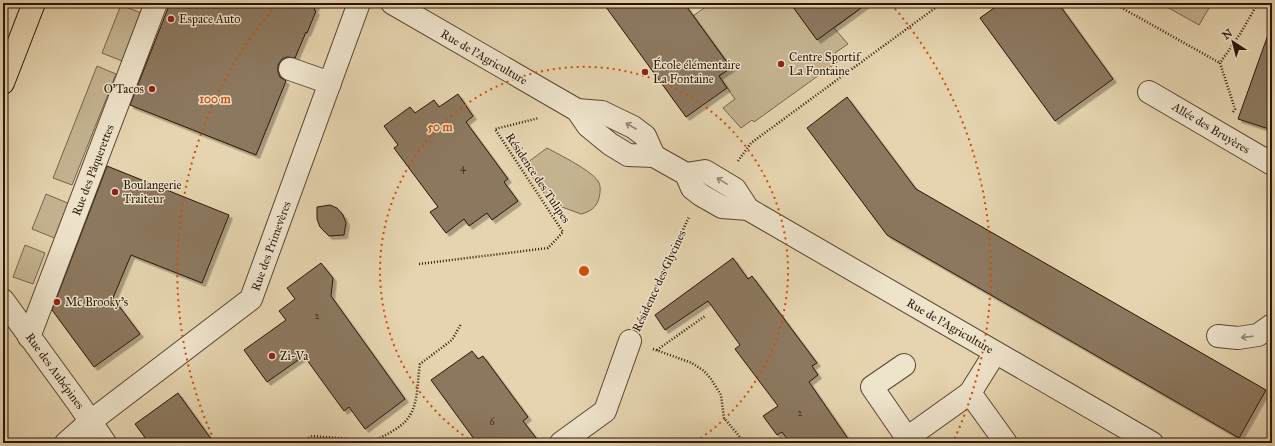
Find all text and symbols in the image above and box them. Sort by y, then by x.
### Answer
place label: Espace Auto [179,12,240,26]
marker: Espace Auto [166,14,176,24]
north arrow [1213,22,1253,62]
street label: Rue de l'Agriculture [438,26,530,88]
text: N [1220,26,1236,42]
place label: Centre Sportif La Fontaine [789,50,862,78]
place label: École élémentaire La Fontaine [653,56,740,86]
marker: Centre Sportif La Fontaine [776,59,786,69]
marker: École élémentaire La Fontaine [640,67,650,77]
place label: O'Tacos [104,82,144,96]
marker: O'Tacos [147,84,157,94]
text: 100 m [199,92,232,106]
street label: Allée des Bruyères [1169,99,1252,157]
text: 50 m [427,120,454,134]
street label: Rue des Pâquerettes [69,122,118,218]
one-way arrow [625,122,637,130]
street label: Résidence des Tulipes [503,130,573,226]
house number: 4 [460,162,466,174]
one-way arrow [716,177,728,185]
place label: Boulangerie Traiteur [123,178,182,206]
marker: Boulangerie Traiteur [110,187,120,197]
street label: Rue des Primevères [248,199,294,293]
street label: Résidence des Glycines [629,228,689,334]
centre of rings [577,264,591,278]
place label: Mc Brooky's [65,295,128,309]
street label: Rue de l'Agriculture [904,295,996,357]
marker: Mc Brooky's [52,297,62,307]
house number: 2 [315,310,320,322]
street label: Rue des Aubépines [23,330,87,412]
one-way arrow [1240,333,1253,341]
place label: Zi-Va [280,349,309,363]
marker: Zi-Va [267,351,277,361]
house number: 2 [798,407,803,419]
house number: 6 [489,416,495,428]

